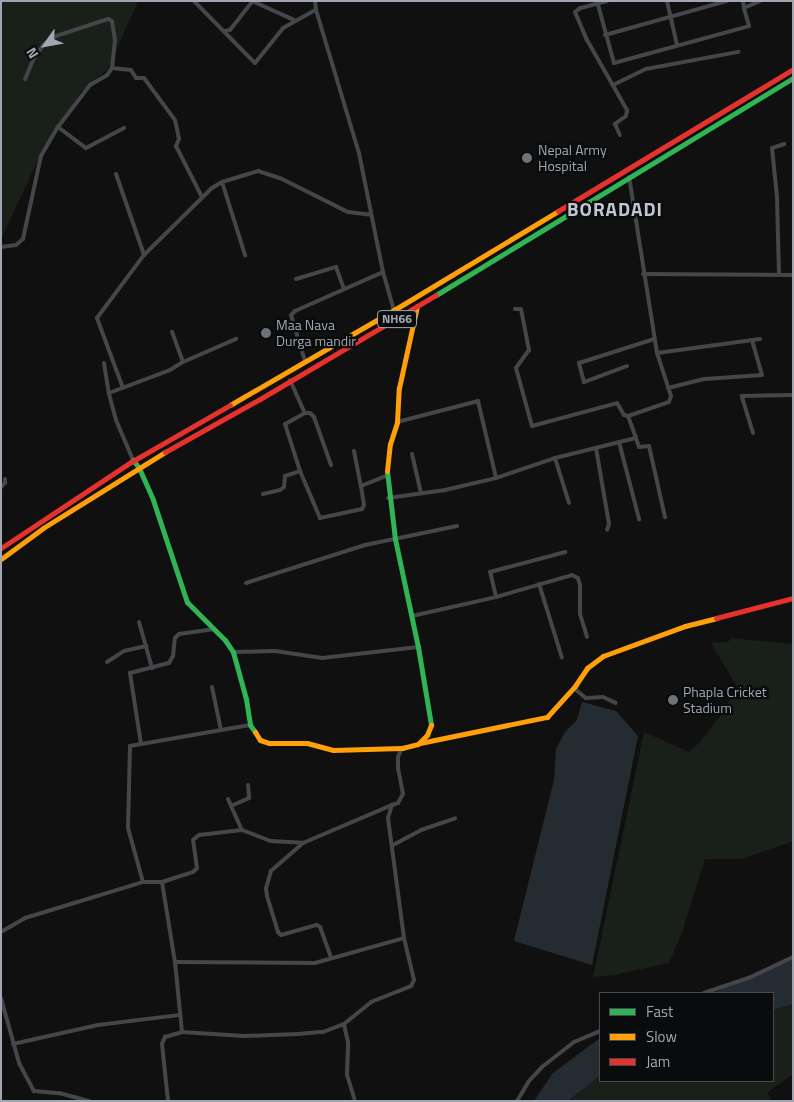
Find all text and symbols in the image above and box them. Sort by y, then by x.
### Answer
north arrow [20,20,70,70]
text: N [20,44,43,63]
place label: Nepal Army Hospital [538,142,607,174]
marker: Nepal Army Hospital [520,151,534,165]
district label: BORADADI [566,198,664,220]
road number: NH66 [377,310,417,328]
place label: Maa Nava Durga mandir [276,317,356,350]
marker: Maa Nava Durga mandir [260,327,272,339]
place label: Phapla Cricket Stadium [683,684,767,716]
marker: Phapla Cricket Stadium [667,694,679,706]
legend [599,992,774,1082]
text: Fast [646,1000,673,1023]
text: Slow [646,1025,677,1048]
text: Jam [646,1050,670,1073]

